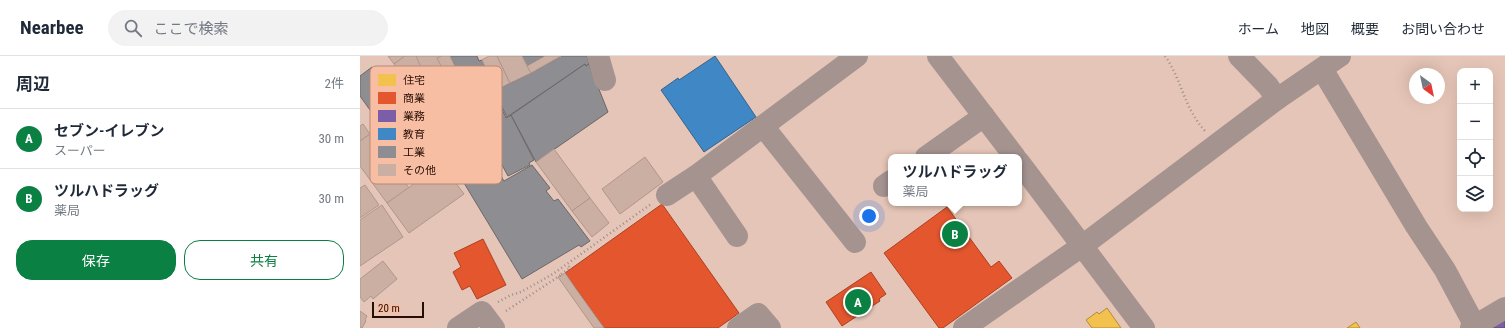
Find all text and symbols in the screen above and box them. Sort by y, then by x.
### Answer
search box [108,10,388,46]
text: Nearbee [20,16,84,39]
icon: search [122,17,144,39]
text: ここで検索 [154,20,229,38]
text: ホーム [1237,21,1279,37]
text: 地図 [1301,21,1329,37]
text: 概要 [1351,21,1379,37]
text: お問い合わせ [1401,21,1485,37]
legend [370,66,502,184]
north arrow [1409,68,1445,104]
map controls [1457,68,1493,212]
button: + [1457,68,1493,104]
text: 周辺 [16,74,50,94]
text: 住宅 [403,74,425,87]
text: 2件 [325,76,344,91]
text: 商業 [403,92,425,105]
button: − [1457,104,1493,140]
text: 業務 [403,110,425,123]
text: セブン-イレブン [54,122,164,140]
text: 教育 [403,128,425,141]
text: A [25,131,33,146]
text: 30 m [318,131,344,146]
button: locate [1457,140,1493,176]
text: スーパー [54,143,106,158]
text: 工業 [403,146,425,159]
popup [888,154,1022,206]
text: ツルハドラッグ [902,163,1008,181]
text: その他 [403,164,436,177]
button: layers [1457,176,1493,212]
text: ツルハドラッグ [54,182,159,200]
text: 薬局 [902,184,929,199]
text: B [25,191,33,206]
text: 30 m [318,191,344,206]
text: 薬局 [54,203,80,218]
your location [859,206,879,226]
pin: B [942,219,968,249]
button: 保存 [16,240,176,280]
button: 共有 [184,240,344,280]
pin: A [845,287,871,317]
scale bar [372,300,424,319]
text: 20 m [378,302,400,315]

